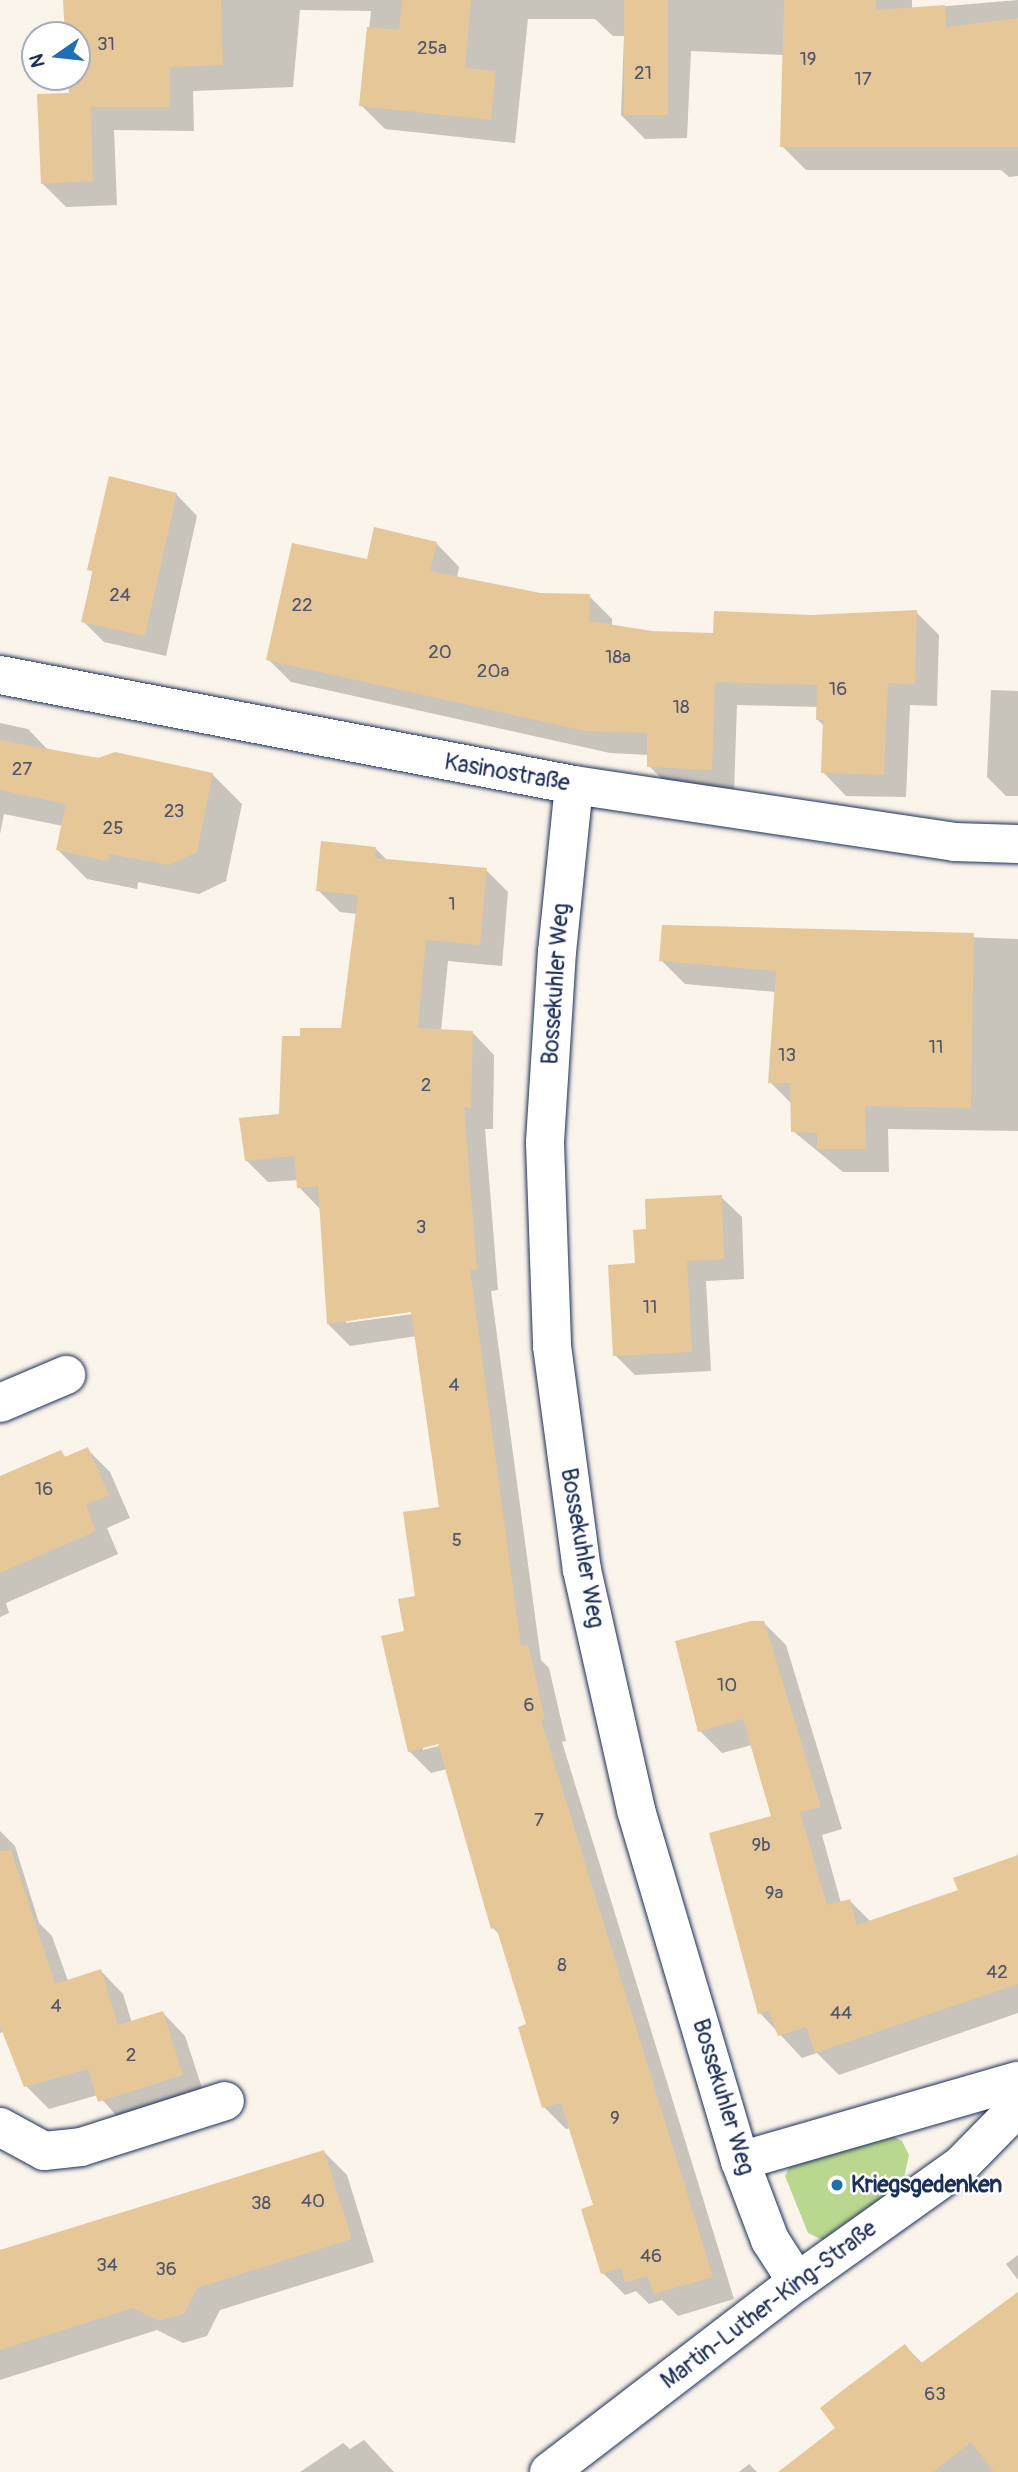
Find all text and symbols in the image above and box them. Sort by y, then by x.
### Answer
north arrow [21,21,91,91]
house number: 31 [97,34,115,56]
house number: 25a [417,38,447,60]
house number: 19 [799,49,817,71]
text: N [24,51,51,70]
house number: 21 [634,63,652,85]
house number: 17 [854,69,872,91]
house number: 24 [109,585,131,607]
house number: 22 [291,595,313,617]
house number: 20 [428,642,452,664]
house number: 18a [605,647,631,669]
house number: 20a [477,661,509,683]
house number: 16 [829,679,847,701]
house number: 18 [672,697,690,719]
street label: Kasinostraße [442,748,572,798]
house number: 27 [12,759,32,781]
house number: 23 [164,801,184,823]
house number: 25 [103,818,123,840]
house number: 1 [448,894,456,916]
street label: Bossekuhler Weg [537,902,575,1066]
house number: 11 [929,1037,943,1059]
house number: 13 [778,1045,796,1067]
house number: 2 [421,1075,431,1097]
house number: 3 [416,1217,426,1239]
house number: 11 [643,1297,657,1319]
house number: 4 [448,1375,460,1397]
street label: Bossekuhler Weg [554,1466,610,1630]
house number: 16 [35,1479,53,1501]
house number: 5 [452,1530,462,1552]
house number: 10 [717,1675,737,1697]
house number: 6 [523,1695,535,1717]
house number: 7 [534,1810,544,1832]
house number: 9b [751,1835,771,1857]
house number: 9a [765,1883,783,1905]
house number: 8 [557,1955,567,1977]
house number: 42 [986,1962,1008,1984]
house number: 4 [50,1996,62,2018]
house number: 44 [830,2003,852,2025]
street label: Bossekuhler Weg [686,2016,760,2178]
house number: 2 [126,2045,136,2067]
house number: 9 [610,2108,620,2130]
place label: Kriegsgedenken [851,2171,1002,2199]
marker: Kriegsgedenken [829,2177,845,2193]
house number: 40 [301,2191,325,2213]
house number: 38 [251,2193,271,2215]
street label: Martin-Luther-King-Straße [656,2215,882,2395]
house number: 46 [640,2246,662,2268]
house number: 34 [96,2255,118,2277]
house number: 36 [155,2259,177,2281]
house number: 63 [924,2384,946,2406]

